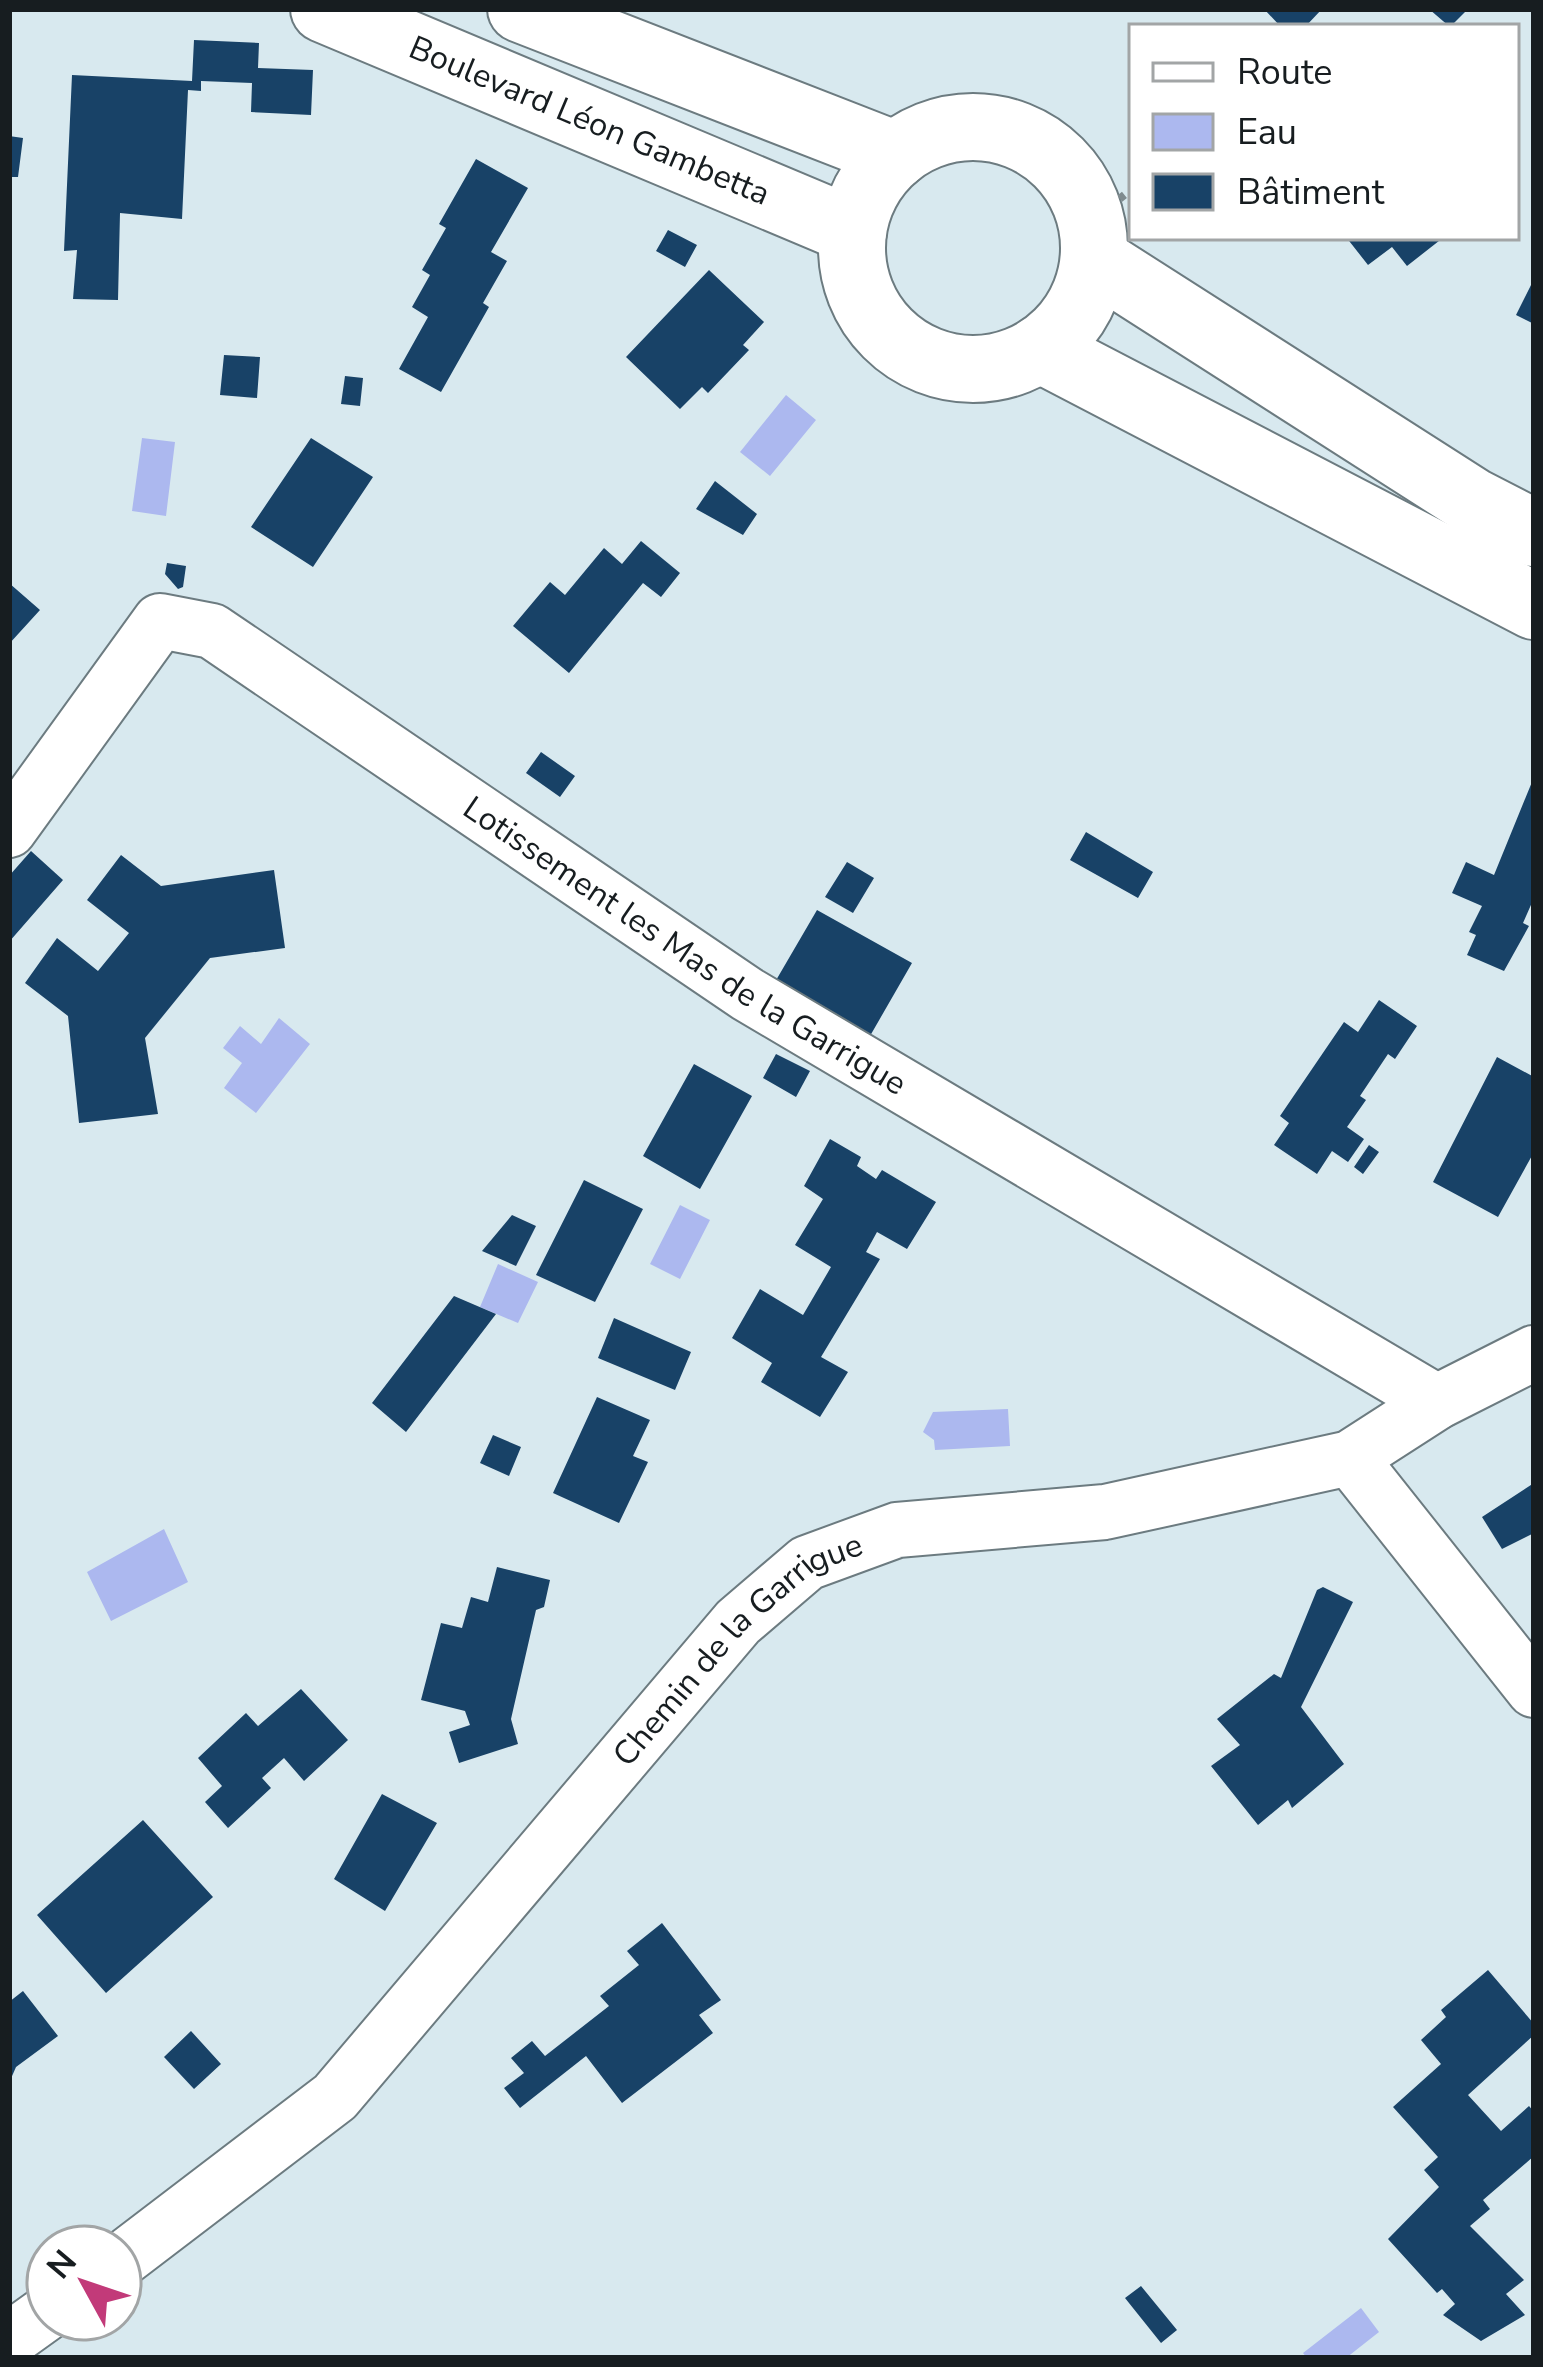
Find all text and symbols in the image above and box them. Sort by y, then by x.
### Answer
legend [1129,24,1519,240]
street label: Boulevard Léon Gambetta [402,25,777,216]
text: Route [1237,48,1332,97]
text: Eau [1237,108,1297,157]
text: Bâtiment [1237,168,1385,217]
street label: Lotissement les Mas de la Garrigue [454,785,915,1106]
street label: Chemin de la Garrigue [603,1522,869,1776]
north arrow [24,2223,144,2343]
text: N [37,2241,87,2289]

